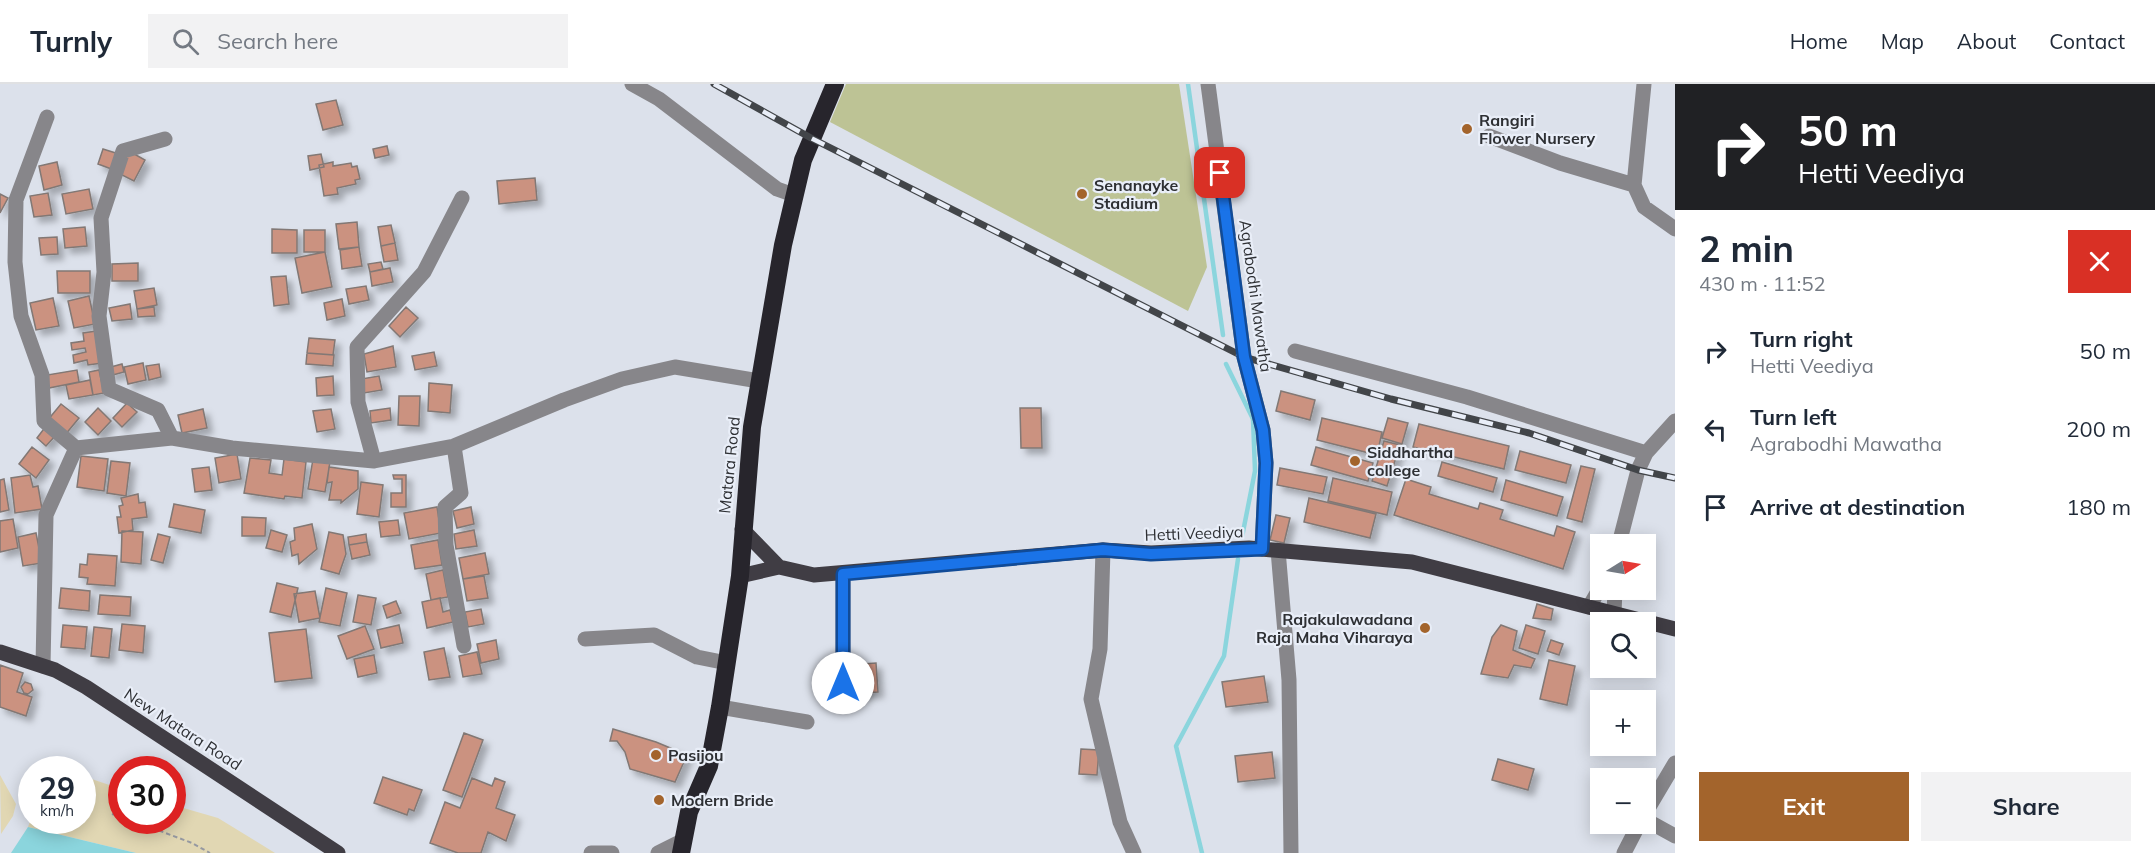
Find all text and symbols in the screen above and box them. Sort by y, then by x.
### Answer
search box [148,14,568,68]
text: Turnly [30,24,112,59]
icon: search [169,25,202,58]
text: Search here [217,27,338,55]
text: Home [1790,28,1848,54]
text: Map [1881,28,1924,54]
text: About [1957,28,2016,54]
text: Contact [2049,28,2125,54]
text: 50 m [1798,104,1898,157]
icon: right [1699,108,1777,186]
place label: Rangiri Flower Nursery [1479,110,1595,148]
marker: Rangiri Flower Nursery [1460,122,1474,136]
pin [1194,147,1245,198]
icon: arrive [1203,156,1236,189]
text: Hetti Veediya [1798,156,1965,190]
place label: Senanayke Stadium [1094,175,1179,213]
marker: Senanayke Stadium [1075,187,1089,201]
street label: Agrabodhi Mawatha [1235,219,1277,373]
text: 2 min [1699,226,1794,271]
button: close [2068,230,2131,293]
text: 430 m · 11:52 [1699,271,1825,296]
text: Turn right [1750,325,1853,353]
icon: right [1699,335,1732,368]
text: 50 m [2080,337,2131,365]
text: Hetti Veediya [1750,353,1874,378]
text: Turn left [1750,403,1837,431]
icon: left [1699,413,1732,446]
text: 200 m [2066,415,2131,443]
street label: Matara Road [714,416,744,514]
text: Agrabodhi Mawatha [1750,431,1942,456]
place label: Siddhartha college [1367,442,1453,480]
marker: Siddhartha college [1348,454,1362,468]
icon: arrive [1699,491,1732,524]
text: Arrive at destination [1750,493,1965,521]
text: 180 m [2066,493,2131,521]
street label: Hetti Veediya [1144,521,1244,545]
north arrow [1590,534,1656,600]
map controls [1590,534,1656,834]
place label: Rajakulawadana Raja Maha Viharaya [1256,609,1413,647]
button: search [1590,612,1656,678]
marker: Rajakulawadana Raja Maha Viharaya [1418,621,1432,635]
position arrow [811,651,875,715]
street label: New Matara Road [121,684,245,774]
button: + [1590,690,1656,756]
place label: Pasijou [668,745,724,765]
marker: Pasijou [649,748,663,762]
speed limit sign: 30 [108,756,186,834]
button: − [1590,768,1656,834]
text: 29 [39,769,75,807]
button: Exit [1699,772,1909,841]
button: Share [1921,772,2131,841]
place label: Modern Bride [671,790,774,810]
marker: Modern Bride [652,793,666,807]
text: km/h [40,801,74,820]

